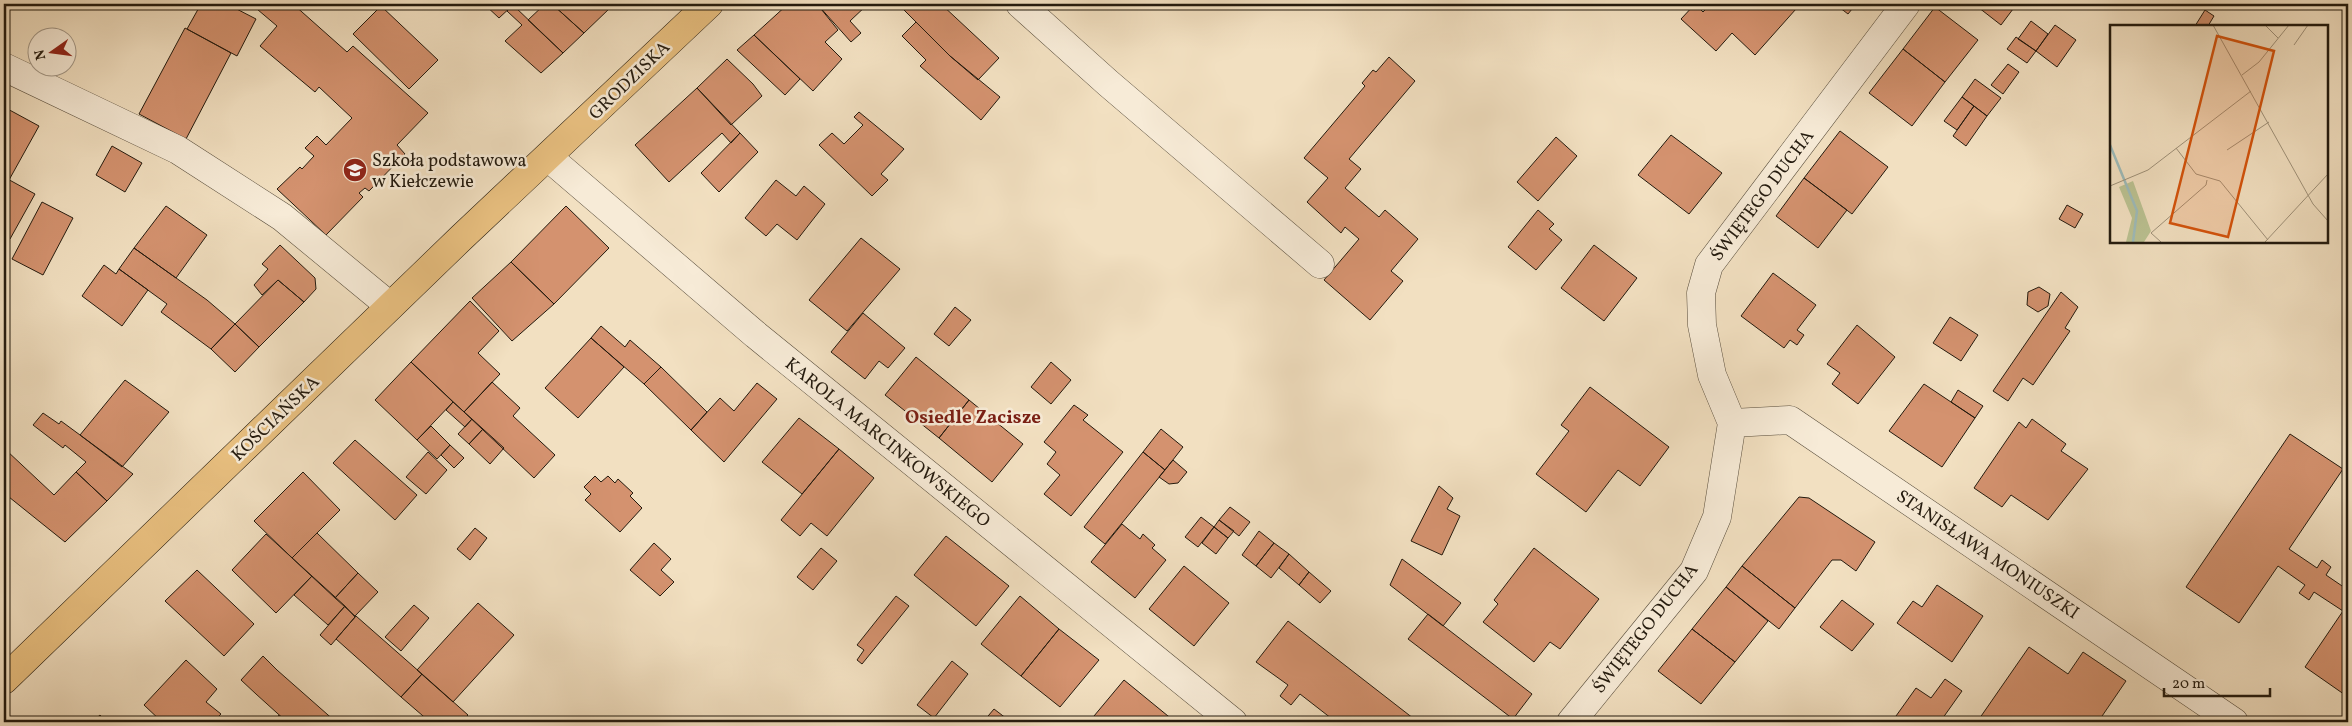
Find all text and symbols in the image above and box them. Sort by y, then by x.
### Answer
inset map [2110,25,2327,242]
north arrow [28,28,78,78]
street label: GRODZISKA [584,36,676,126]
text: N [30,48,51,62]
street label: ŚWIĘTEGO DUCHA [1706,125,1821,267]
place label: Szkoła podstawowa w Kiełczewie [372,149,526,195]
school or university icon: Szkoła podstawowa w Kiełczewie [342,157,368,183]
street label: KAROLA MARCINKOWSKIEGO [779,352,995,534]
street label: KOŚCIAŃSKA [226,370,326,468]
district label: Osiedle Zacisze [905,405,1041,431]
street label: STANISŁAWA MONIUSZKI [1891,485,2084,626]
street label: ŚWIĘTEGO DUCHA [1588,559,1705,699]
scale bar [2164,666,2271,698]
text: 20 m [2172,674,2205,695]

